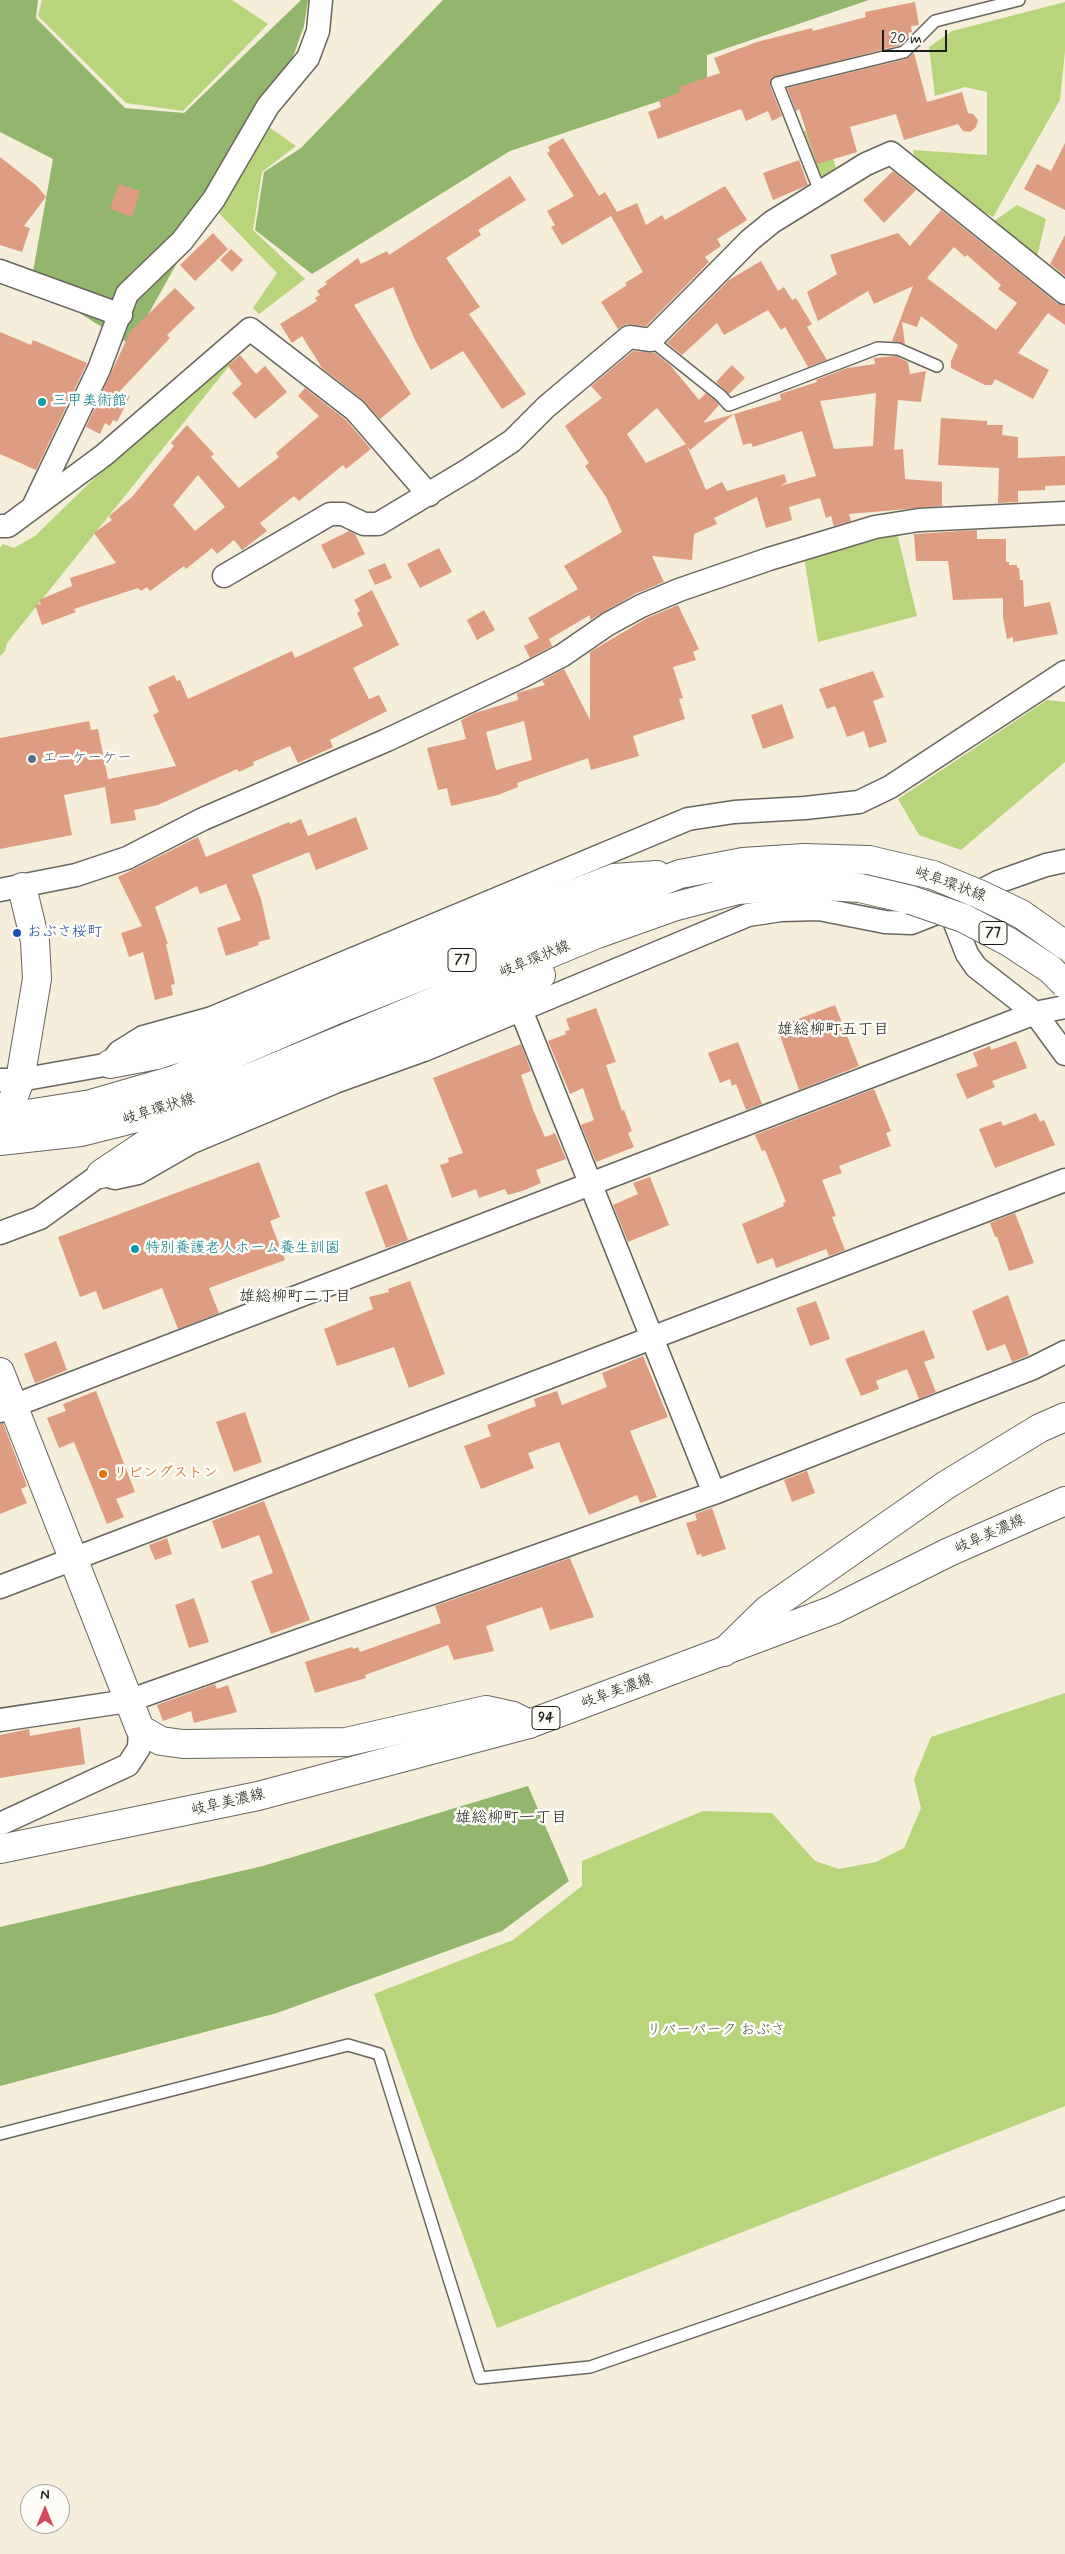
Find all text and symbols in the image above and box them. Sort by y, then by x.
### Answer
scale bar [885,20,950,52]
text: 20 m [890,29,922,49]
place label: 三甲美術館 [52,393,127,411]
marker: 三甲美術館 [36,396,48,408]
place label: エーケーケー [42,750,132,768]
marker: エーケーケー [26,753,38,765]
street label: 岐阜環状線 [912,864,988,906]
road number: 77 [979,921,1007,944]
place label: おぶさ桜町 [27,924,102,942]
marker: おぶさ桜町 [11,927,23,939]
street label: 岐阜環状線 [497,938,573,982]
road number: 77 [448,948,476,972]
district label: 雄総柳町五丁目 [777,1021,889,1041]
street label: 岐阜環状線 [121,1090,197,1130]
place label: 特別養護老人ホーム養生訓園 [145,1240,340,1258]
marker: 特別養護老人ホーム養生訓園 [129,1243,141,1255]
district label: 雄総柳町二丁目 [239,1288,351,1308]
place label: リビングストン [113,1465,218,1483]
marker: リビングストン [97,1468,109,1480]
street label: 岐阜美濃線 [952,1512,1028,1558]
street label: 岐阜美濃線 [579,1671,655,1713]
road number: 94 [532,1706,560,1730]
street label: 岐阜美濃線 [189,1786,267,1820]
district label: 雄総柳町一丁目 [455,1809,567,1829]
park label: リバーパーク おぶさ [646,2022,786,2040]
north arrow [20,2484,70,2534]
text: N [40,2486,50,2504]

